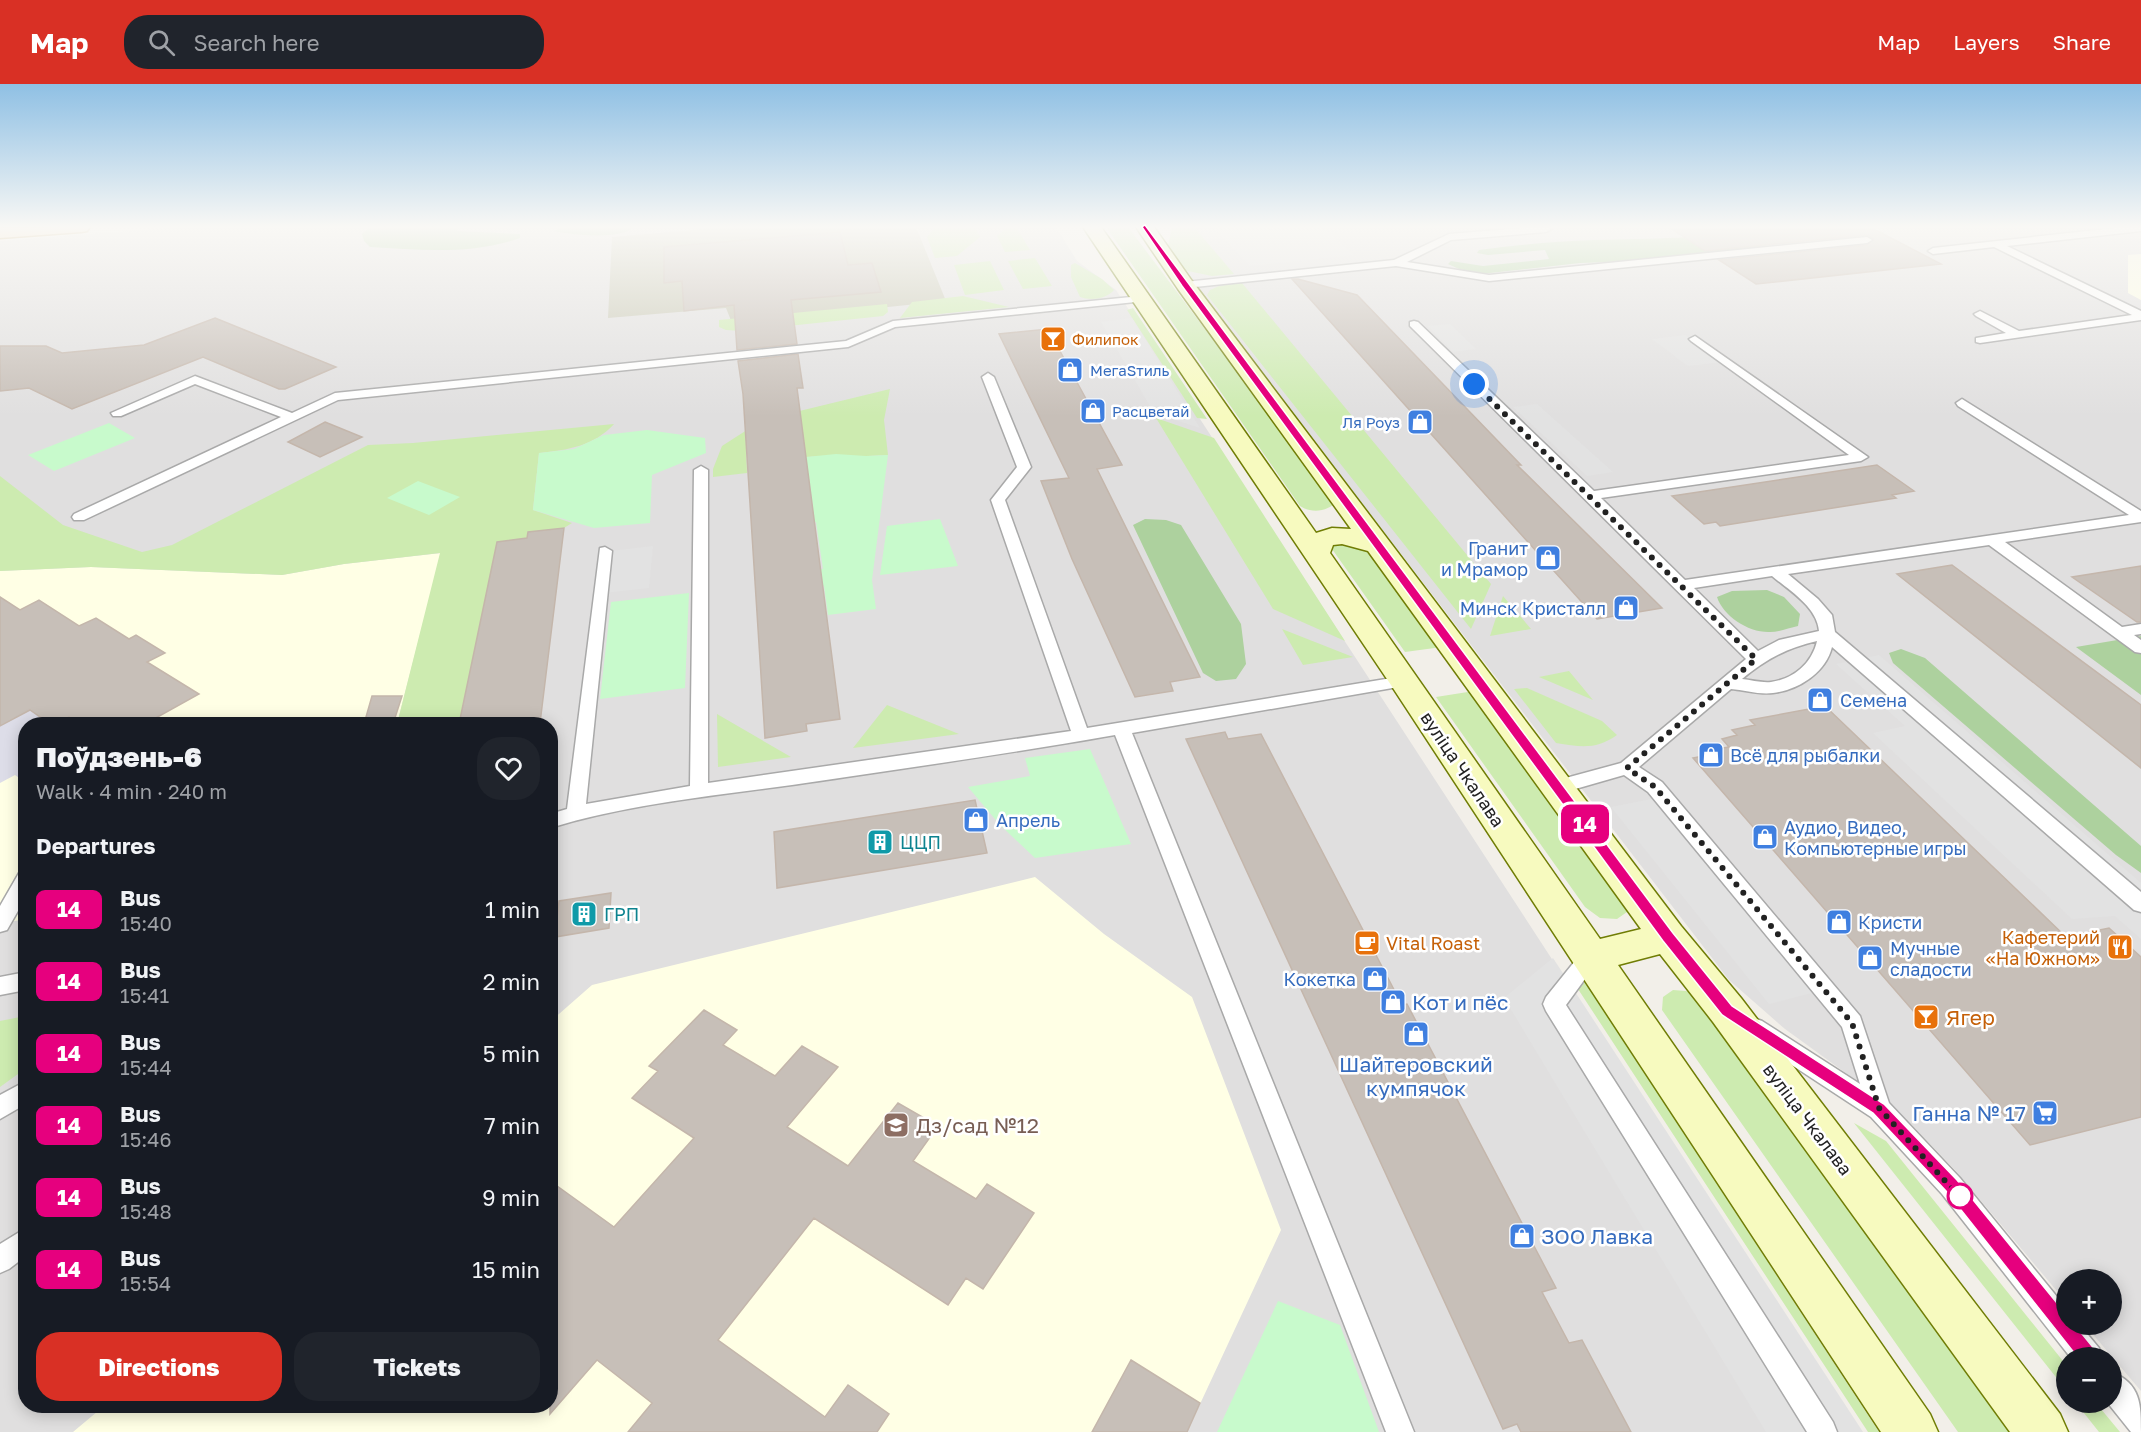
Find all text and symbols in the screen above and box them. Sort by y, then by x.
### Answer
search box [124,15,544,69]
text: Map [30,26,88,59]
icon: search [145,26,178,59]
text: Search here [193,29,319,56]
text: Map [1877,29,1920,55]
text: Layers [1953,29,2020,55]
text: Share [2053,29,2111,55]
bar icon: Филипок [1038,324,1068,354]
place label: Филипок [1072,330,1139,348]
shop icon: МегаSтиль [1055,355,1085,385]
place label: МегаSтиль [1090,361,1170,379]
your location [1459,369,1489,399]
shop icon: Расцветай [1078,396,1108,426]
place label: Расцветай [1112,402,1189,420]
shop icon: Ля Роуз [1405,407,1435,437]
place label: Ля Роуз [1343,413,1400,431]
place label: Гранит и Мрамор [1441,537,1528,580]
shop icon: Гранит и Мрамор [1533,543,1563,573]
shop icon: Минск Кристалл [1611,593,1641,623]
place label: Минск Кристалл [1460,597,1606,619]
shop icon: Семена [1805,685,1835,715]
place label: Семена [1840,689,1907,711]
street label: вуліца Чкалава [1416,707,1510,831]
button: heart [477,737,540,800]
text: Поўдзень-6 [36,740,202,773]
shop icon: Всё для рыбалки [1696,740,1726,770]
place label: Всё для рыбалки [1730,744,1880,766]
text: Walk · 4 min · 240 m [36,779,227,803]
line badge: 14 [1558,804,1612,844]
shop icon: Апрель [961,805,991,835]
place label: Апрель [996,809,1060,831]
text: 14 [1573,811,1597,837]
place label: Аудио, Видео, Компьютерные игры [1784,816,1967,859]
shop icon: Аудио, Видео, Компьютерные игры [1750,822,1780,852]
building icon: ЦЦП [865,827,895,857]
place label: ЦЦП [900,831,941,853]
text: Departures [36,832,155,859]
text: Bus [120,884,161,911]
text: 14 [57,896,81,922]
text: 1 min [485,896,540,923]
building icon: ГРП [569,899,599,929]
place label: ГРП [604,903,639,925]
shop icon: Кристи [1824,907,1854,937]
text: 15:40 [120,911,172,935]
place label: Кристи [1858,911,1922,933]
place label: Кафетерий «На Южном» [1986,926,2100,969]
cafe icon: Vital Roast [1352,928,1382,958]
place label: Vital Roast [1386,932,1480,954]
restaurant icon: Кафетерий «На Южном» [2105,932,2135,962]
place label: Мучные сладости [1890,937,1972,980]
shop icon: Мучные сладости [1855,943,1885,973]
text: Bus [120,956,161,983]
shop icon: Кокетка [1360,964,1390,994]
text: 14 [57,968,81,994]
text: 2 min [483,968,540,995]
place label: Кокетка [1284,968,1356,990]
text: 15:41 [120,983,169,1007]
shop icon: Кот и пёс [1378,987,1408,1017]
place label: Кот и пёс [1412,989,1509,1015]
bar icon: Ягер [1911,1002,1941,1032]
place label: Ягер [1946,1004,1995,1030]
shop icon: Шайтеровский кумпячок [1401,1019,1431,1049]
text: Bus [120,1028,161,1055]
text: 14 [57,1040,81,1066]
text: 5 min [483,1040,540,1067]
place label: Шайтеровский кумпячок [1339,1051,1493,1101]
text: 15:44 [120,1055,172,1079]
street label: вуліца Чкалава [1759,1059,1857,1179]
supermarket icon: Ганна № 17 [2030,1098,2060,1128]
text: Bus [120,1100,161,1127]
place label: Ганна № 17 [1912,1100,2026,1126]
school or university icon: Дз/сад №12 [881,1110,911,1140]
text: 14 [57,1112,81,1138]
text: 7 min [484,1112,540,1139]
place label: Дз/сад №12 [916,1112,1039,1138]
text: 15:46 [120,1127,172,1151]
text: Bus [120,1172,161,1199]
unlabelled marker [1947,1183,1973,1209]
text: 14 [57,1184,81,1210]
text: 9 min [482,1184,540,1211]
text: 15:48 [120,1199,172,1223]
shop icon: ЗОО Лавка [1507,1221,1537,1251]
place label: ЗОО Лавка [1541,1223,1653,1249]
text: Bus [120,1244,161,1271]
text: 14 [57,1256,81,1282]
text: 15 min [472,1256,540,1283]
map controls [2056,1269,2122,1413]
button: + [2056,1269,2122,1335]
text: 15:54 [120,1271,171,1295]
button: Directions [36,1332,282,1401]
button: Tickets [294,1332,540,1401]
button: − [2056,1347,2122,1413]

